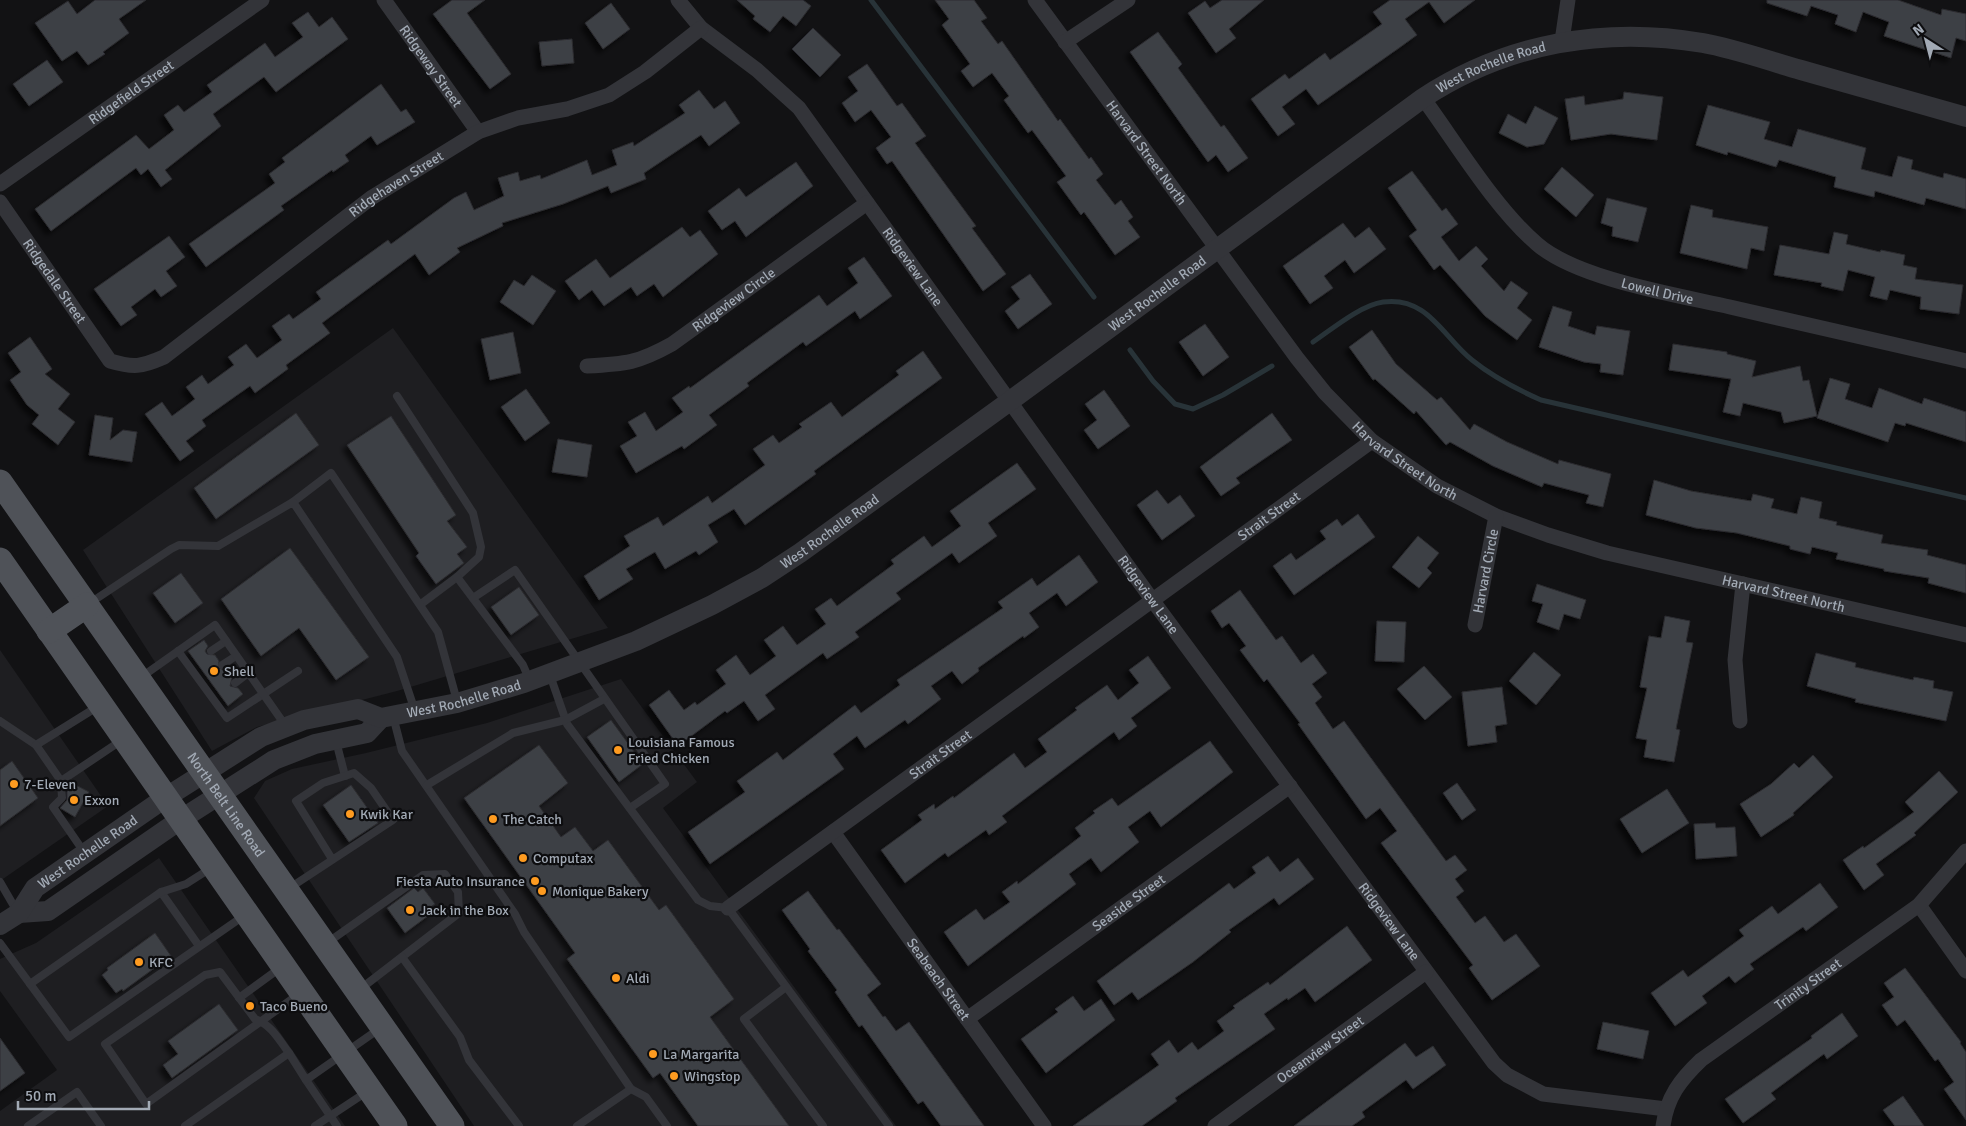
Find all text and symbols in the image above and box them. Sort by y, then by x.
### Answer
north arrow [1901,15,1951,65]
text: N [1910,20,1928,40]
street label: Ridgeway Street [396,22,466,111]
street label: West Rochelle Road [1433,38,1547,97]
street label: Ridgefield Street [85,57,177,128]
street label: Harvard Street North [1102,97,1190,208]
street label: Ridgehaven Street [346,147,447,221]
street label: Ridgeview Lane [878,224,946,309]
street label: Ridgedale Street [19,236,89,327]
street label: West Rochelle Road [1105,252,1210,335]
street label: Ridgeview Circle [689,264,779,336]
street label: Lowell Drive [1619,274,1695,308]
street label: Harvard Street North [1349,418,1460,504]
street label: Strait Street [1234,488,1304,545]
street label: West Rochelle Road [777,491,882,573]
street label: Harvard Circle [1469,527,1502,615]
street label: Ridgeview Lane [1114,552,1182,637]
street label: Harvard Street North [1720,572,1847,616]
place label: Shell [224,663,254,680]
marker: Shell [208,665,220,677]
street label: West Rochelle Road [405,676,523,722]
street label: Strait Street [906,726,975,783]
place label: Louisiana Famous Fried Chicken [628,734,735,767]
marker: Louisiana Famous Fried Chicken [612,744,624,756]
street label: North Belt Line Road [183,749,268,860]
place label: 7-Eleven [24,776,76,793]
marker: 7-Eleven [8,778,20,790]
place label: Exxon [84,792,119,809]
marker: Exxon [68,794,80,806]
place label: Kwik Kar [360,806,414,823]
marker: Kwik Kar [344,808,356,820]
place label: The Catch [503,811,562,828]
street label: West Rochelle Road [35,812,141,892]
marker: The Catch [487,813,499,825]
place label: Computax [533,850,594,867]
marker: Computax [517,852,529,864]
street label: Seaside Street [1089,871,1169,935]
place label: Fiesta Auto Insurance [396,873,525,890]
marker: Fiesta Auto Insurance [529,875,541,887]
street label: Ridgeview Lane [1355,879,1423,964]
place label: Monique Bakery [552,883,649,900]
marker: Monique Bakery [536,885,548,897]
place label: Jack in the Box [420,902,509,919]
marker: Jack in the Box [404,904,416,916]
street label: Seabeach Street [903,935,973,1024]
place label: KFC [149,954,173,971]
street label: Trinity Street [1771,955,1845,1014]
marker: KFC [133,956,145,968]
place label: Aldi [626,970,650,987]
marker: Aldi [610,972,622,984]
place label: Taco Bueno [260,998,328,1015]
marker: Taco Bueno [244,1000,256,1012]
street label: Oceanview Street [1273,1012,1367,1087]
place label: La Margarita [663,1046,739,1063]
marker: La Margarita [647,1048,659,1060]
place label: Wingstop [684,1068,740,1085]
marker: Wingstop [668,1070,680,1082]
scale bar [18,1078,149,1110]
text: 50 m [25,1087,56,1105]

